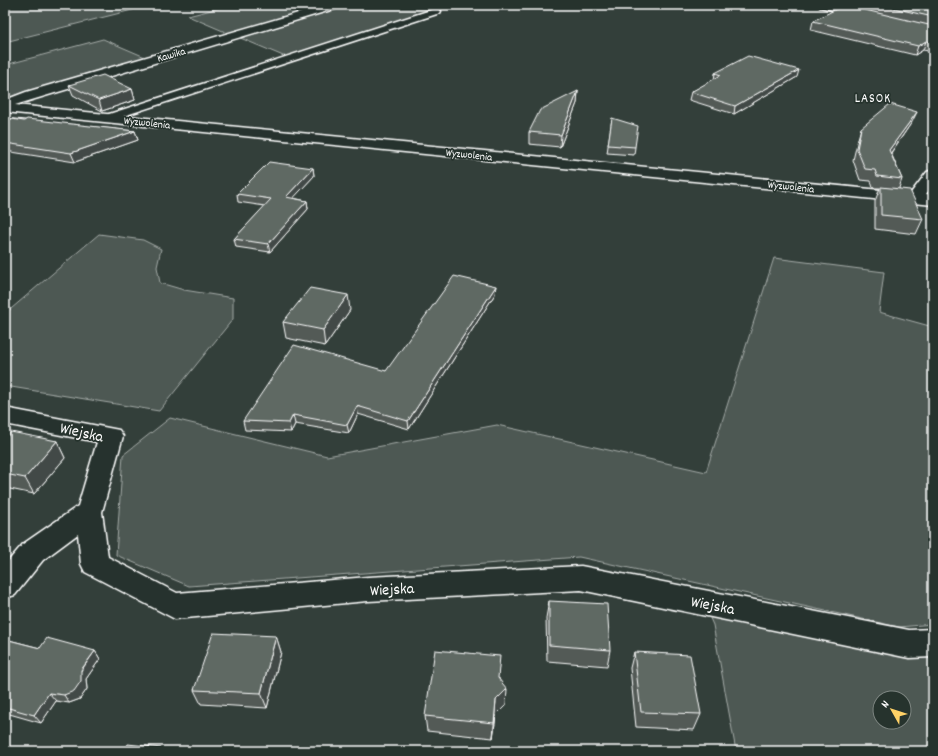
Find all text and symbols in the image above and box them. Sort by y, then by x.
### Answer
street label: Kawika [155,44,189,68]
district label: LASOK [855,90,891,109]
street label: Wyzwolenia [123,114,172,134]
street label: Wyzwolenia [445,146,494,166]
street label: Wyzwolenia [767,178,816,198]
street label: Wiejska [57,417,106,450]
street label: Wiejska [369,578,415,603]
street label: Wiejska [689,591,737,622]
north arrow [872,690,912,730]
text: N [878,697,894,712]

